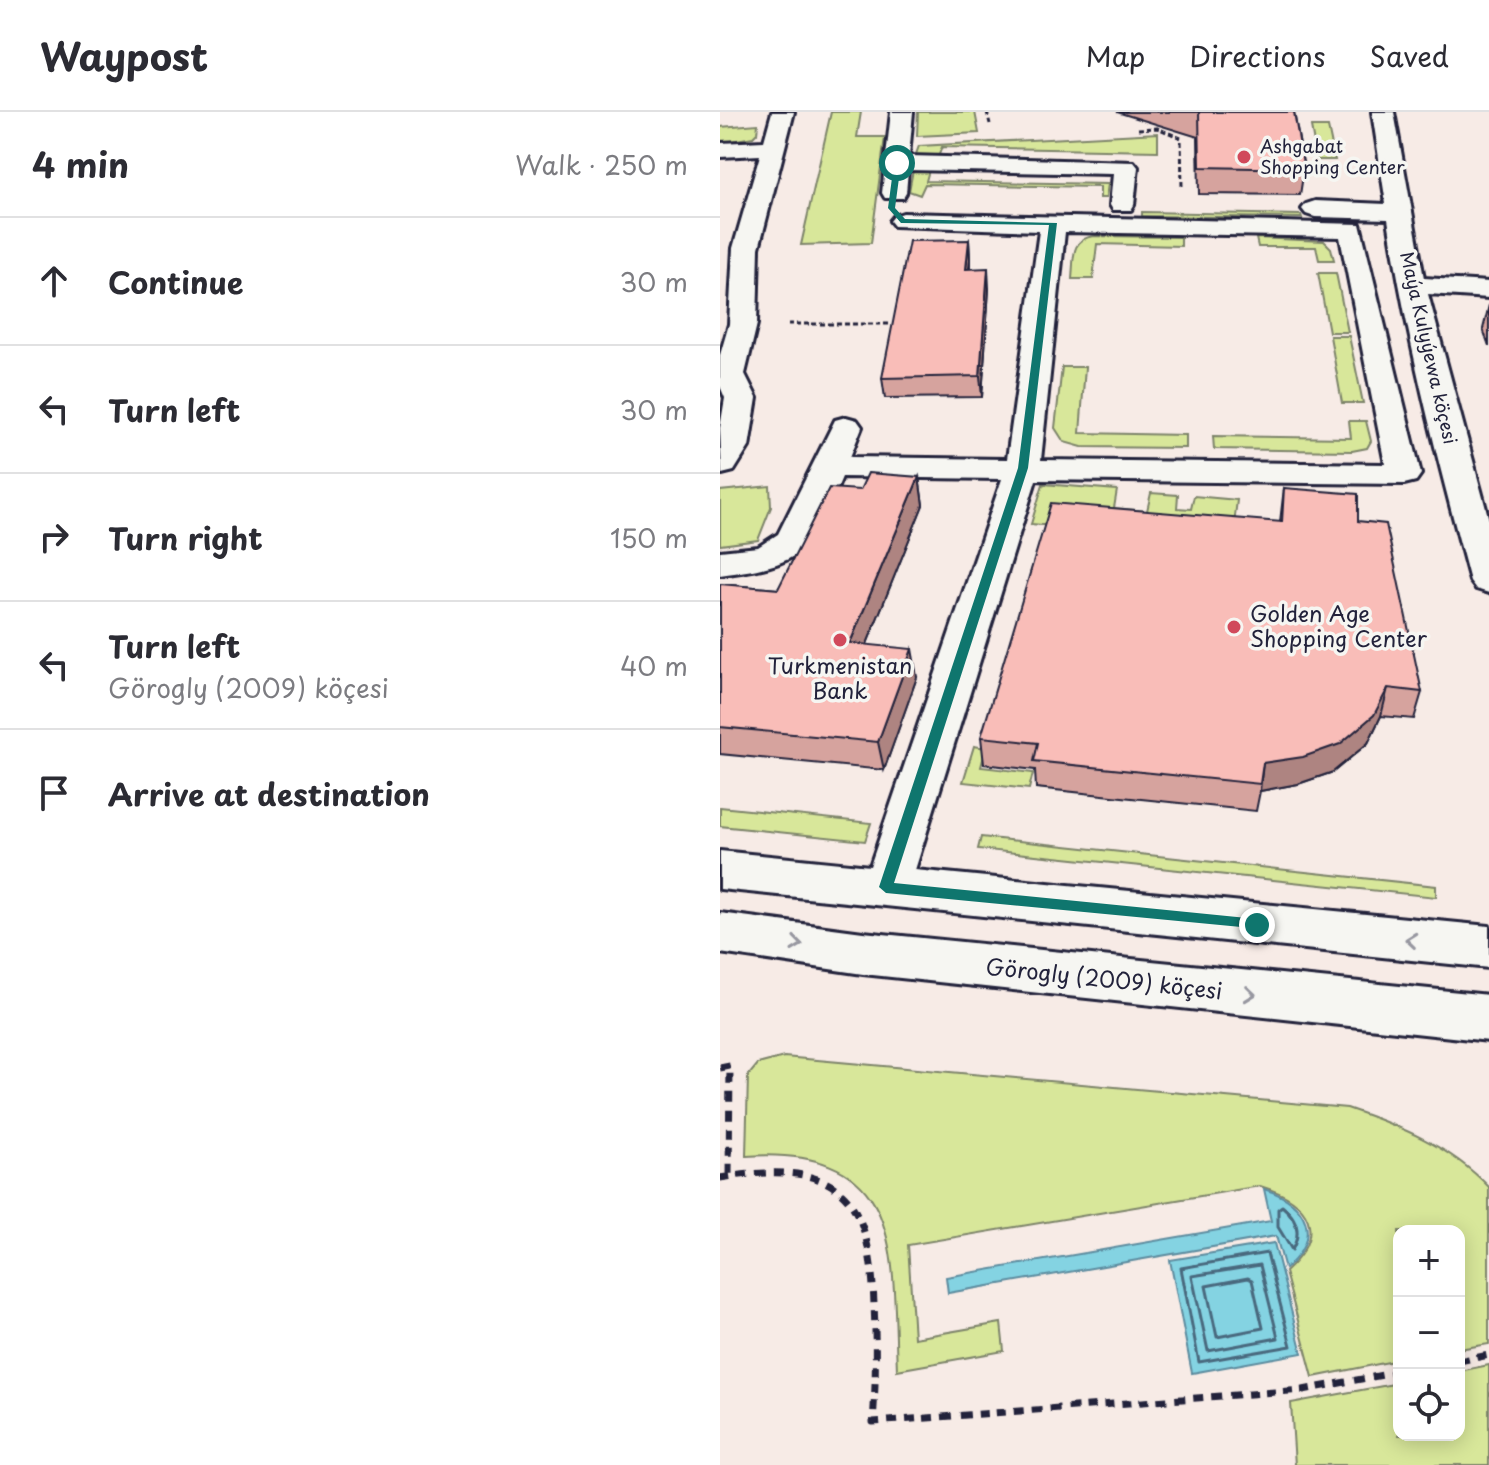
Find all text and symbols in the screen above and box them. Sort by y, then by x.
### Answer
text: Waypost [40,27,208,84]
text: Map [1086,34,1145,77]
text: Directions [1189,34,1326,77]
text: Saved [1370,34,1449,77]
place label: Ashgabat Shopping Center [1260,132,1405,180]
text: 4 min [32,138,129,190]
text: Walk · 250 m [515,145,688,184]
route start [879,145,915,181]
marker: Ashgabat Shopping Center [1235,148,1253,166]
street label: Maýa Kulyýewa köçesi [1394,249,1465,446]
icon: ahead [32,259,76,303]
text: Continue [108,259,243,304]
text: 30 m [620,262,688,301]
icon: left [32,387,76,431]
text: Turn left [108,387,240,432]
text: 30 m [620,390,688,429]
icon: right [32,515,76,559]
text: Turn right [108,515,263,560]
text: 150 m [610,518,688,557]
place label: Golden Age Shopping Center [1250,596,1428,654]
marker: Golden Age Shopping Center [1225,618,1243,636]
text: Turn left [108,623,240,668]
marker: Turkmenistan Bank [831,631,849,649]
icon: left [32,643,76,687]
text: 40 m [620,646,688,685]
place label: Turkmenistan Bank [768,648,912,706]
text: Görogly (2009) köçesi [108,668,389,707]
icon: arrive [32,771,76,815]
text: Arrive at destination [108,771,430,816]
route end [1239,907,1275,943]
one-way arrow [1404,931,1417,948]
one-way arrow [790,935,804,952]
street label: Görogly (2009) köçesi [984,949,1224,1006]
one-way arrow [1244,985,1257,1002]
map controls [1393,1225,1465,1441]
button: + [1393,1225,1465,1297]
button: − [1393,1297,1465,1369]
button: locate [1393,1369,1465,1441]

